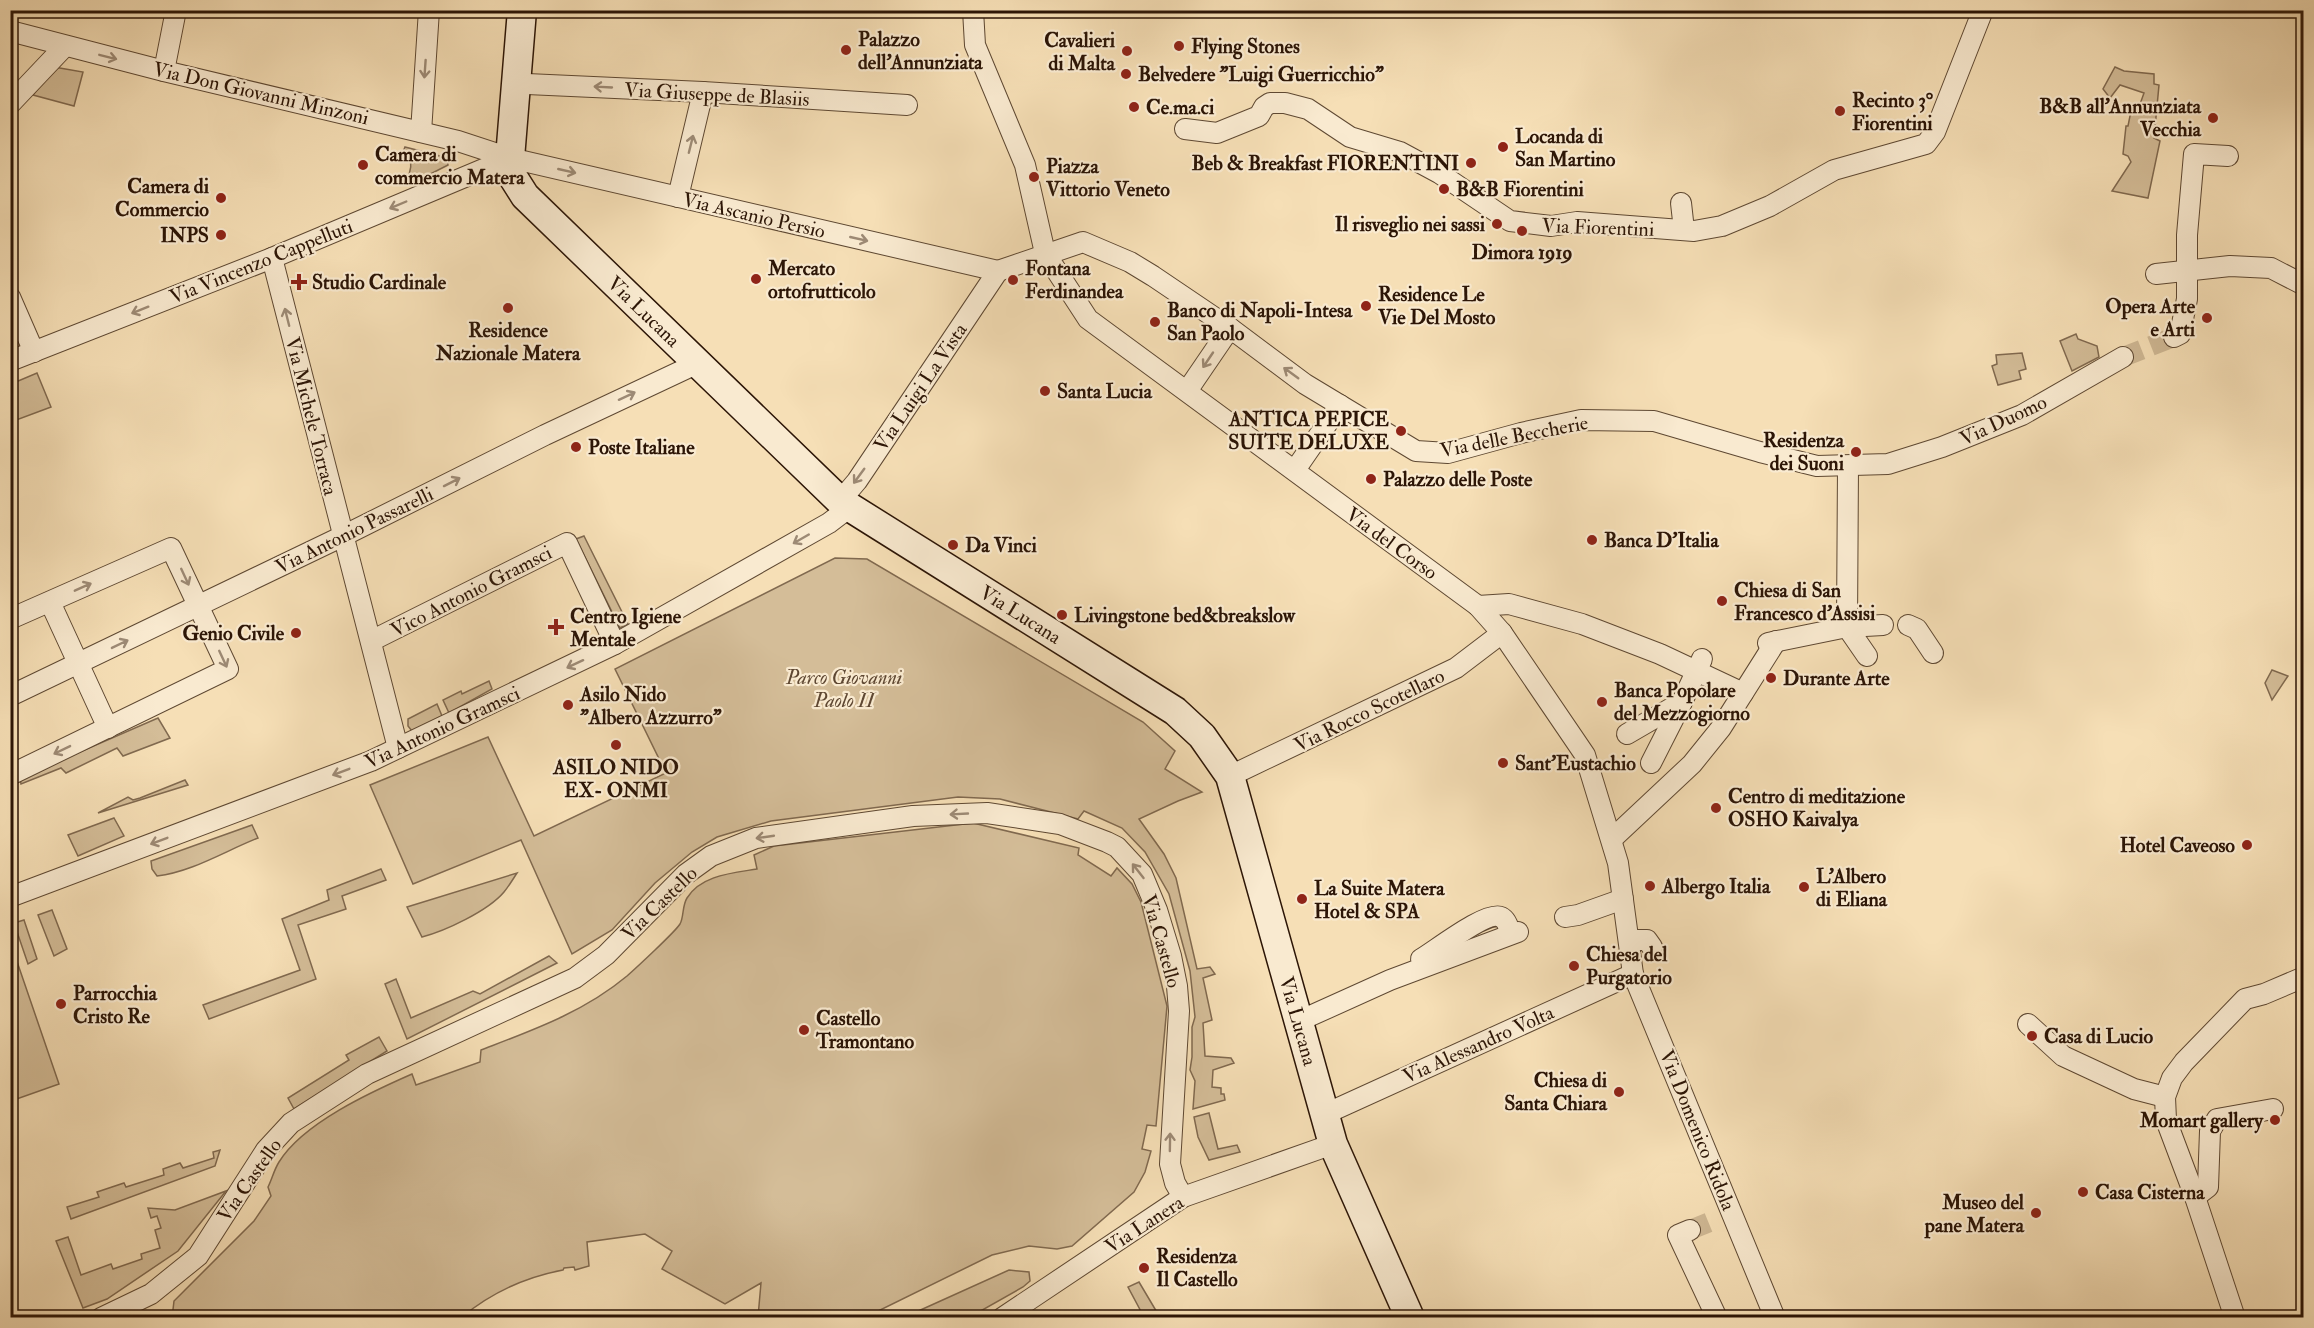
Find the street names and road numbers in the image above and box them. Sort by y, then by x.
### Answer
street label: Via Don Giovanni Minzoni [151,56,371,130]
street label: Via Giuseppe de Blasiis [624,77,810,113]
street label: Via Ascanio Persio [680,187,828,244]
street label: Via Vincenzo Cappelluti [166,213,357,311]
street label: Via Fiorentini [1541,213,1655,242]
street label: Via Lucana [602,271,686,353]
street label: Via Luigi La Vista [868,318,973,456]
street label: Via Michele Torraca [280,334,343,499]
street label: Via Duomo [1956,389,2051,451]
street label: Via delle Beccherie [1438,410,1590,463]
street label: Via Antonio Passarelli [271,481,437,580]
street label: Via del Corso [1341,502,1443,585]
street label: Vico Antonio Gramsci [386,540,556,643]
street label: Via Lucana [975,580,1067,650]
street label: Via Rocco Scotellaro [1290,663,1449,758]
street label: Via Antonio Gramsci [361,681,524,774]
street label: Via Castello [616,861,703,946]
street label: Via Castello [1136,892,1187,991]
street label: Via Lucana [1274,974,1323,1069]
street label: Via Alessandro Volta [1399,1000,1558,1089]
street label: Via Domenico Ridola [1654,1046,1741,1215]
street label: Via Castello [212,1134,287,1227]
street label: Via Lanera [1100,1189,1189,1259]

